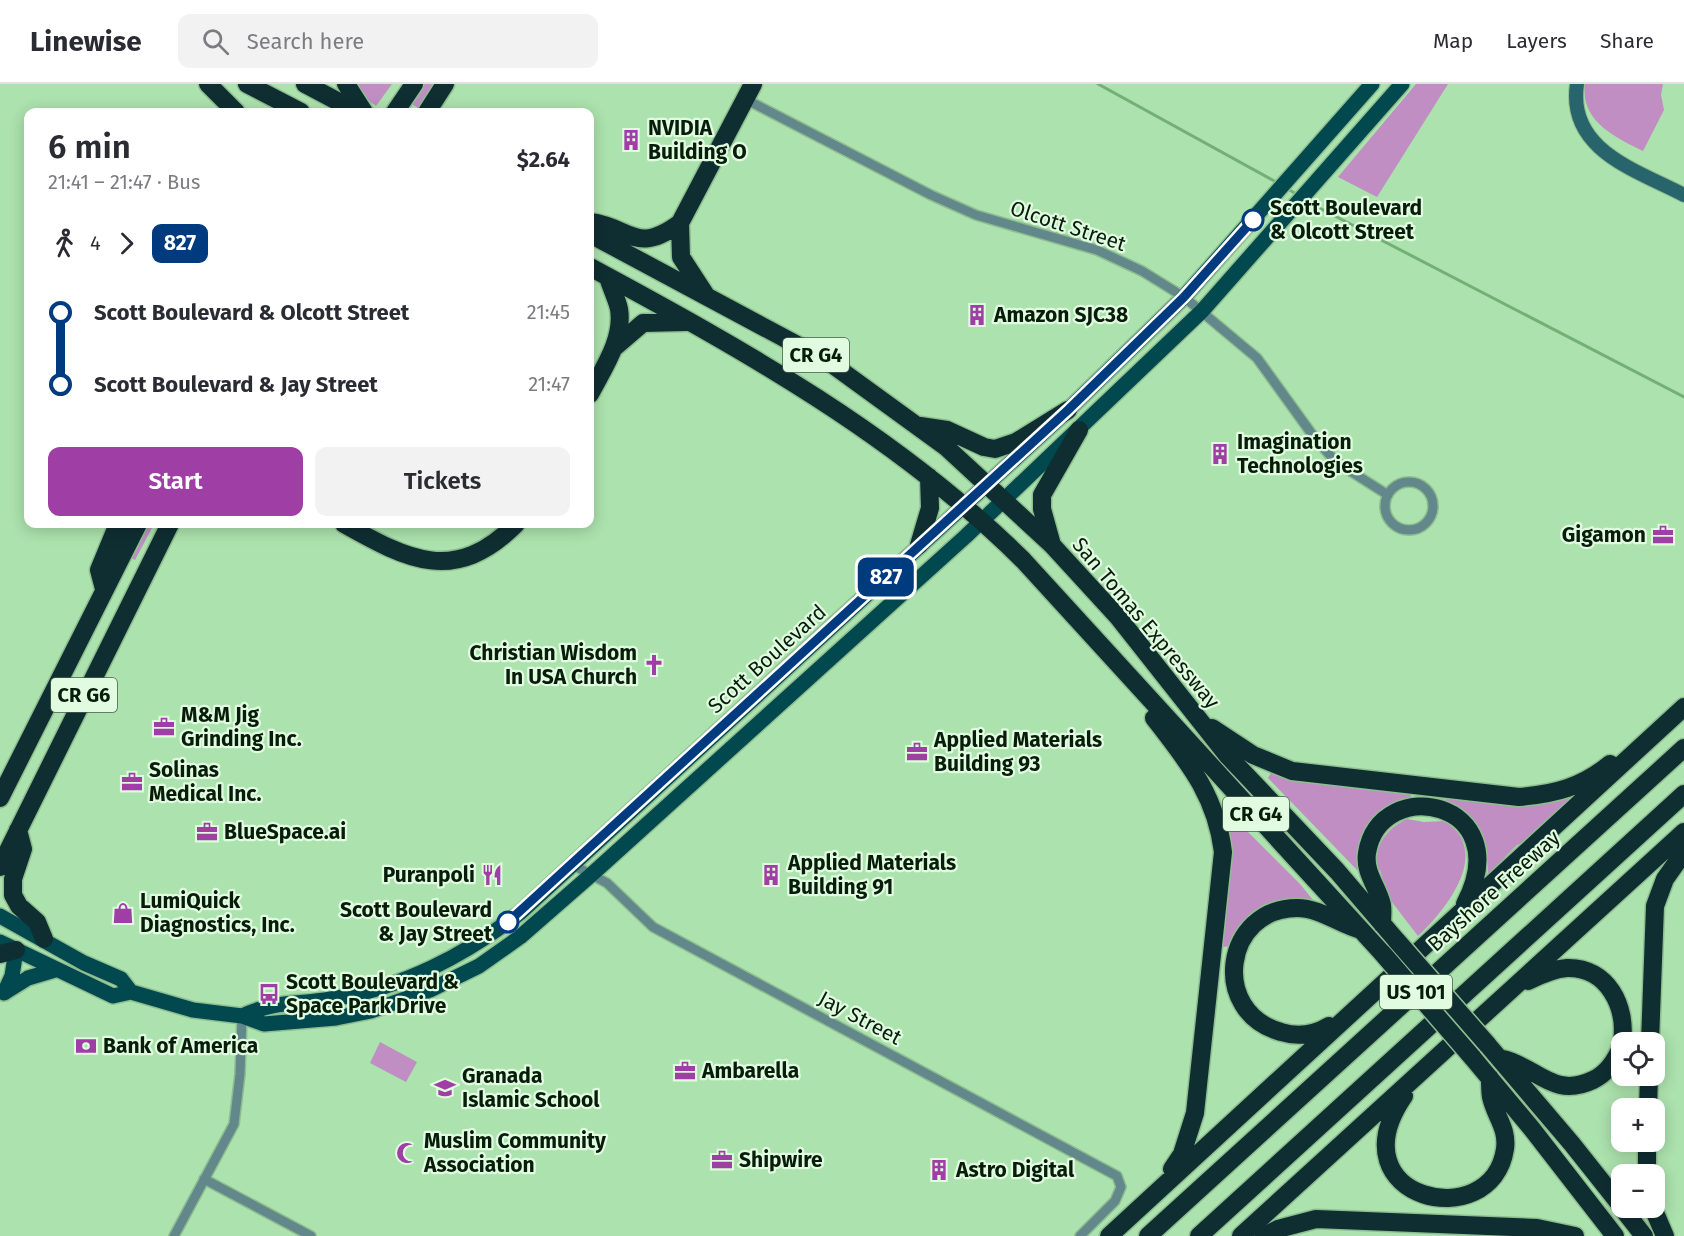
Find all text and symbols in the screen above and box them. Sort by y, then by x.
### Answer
search box [178,14,598,68]
text: Linewise [30,25,142,58]
icon: search [199,25,232,58]
text: Search here [247,28,364,55]
text: Map [1433,28,1473,54]
text: Layers [1506,28,1567,54]
text: Share [1600,28,1654,54]
place label: NVIDIA Building O [648,115,747,165]
text: 6 min [48,127,131,167]
building icon: NVIDIA Building O [619,128,643,152]
text: $2.64 [517,146,570,173]
text: 21:41 – 21:47 · Bus [48,170,200,194]
street label: Olcott Street [1007,195,1130,257]
place label: Scott Boulevard & Olcott Street [1270,195,1422,245]
marker: Scott Boulevard & Olcott Street [1242,209,1264,231]
icon: walk [48,227,81,260]
icon: forward [110,227,143,260]
text: 827 [164,230,196,256]
text: 4 [90,231,101,255]
text: Scott Boulevard & Olcott Street [94,299,409,326]
text: 21:45 [527,300,570,324]
place label: Amazon SJC38 [993,302,1128,328]
building icon: Amazon SJC38 [965,303,989,327]
road number: CR G4 [783,338,849,372]
text: Scott Boulevard & Jay Street [94,371,378,398]
text: 21:47 [528,372,570,396]
place label: Imagination Technologies [1237,429,1363,479]
building icon: Imagination Technologies [1208,442,1232,466]
button: Start [48,447,303,516]
button: Tickets [315,447,570,516]
place label: Gigamon [1562,522,1646,548]
office icon: Gigamon [1651,523,1675,547]
street label: San Tomas Expressway [1067,532,1226,714]
line badge: 827 [852,558,920,596]
text: 827 [870,564,902,590]
street label: Scott Boulevard [703,599,831,719]
place label: Christian Wisdom In USA Church [469,640,637,690]
church icon: Christian Wisdom In USA Church [642,653,666,677]
road number: CR G6 [51,678,117,712]
place label: M&M Jig Grinding Inc. [181,702,302,752]
office icon: M&M Jig Grinding Inc. [152,715,176,739]
place label: Applied Materials Building 93 [933,727,1102,777]
office icon: Applied Materials Building 93 [905,740,929,764]
place label: Solinas Medical Inc. [149,757,262,807]
office icon: Solinas Medical Inc. [120,770,144,794]
road number: CR G4 [1223,797,1289,831]
place label: BlueSpace.ai [224,819,346,845]
office icon: BlueSpace.ai [195,820,219,844]
street label: Bayshore Freeway [1422,824,1566,957]
place label: Applied Materials Building 91 [787,850,956,900]
place label: Puranpoli [383,862,475,888]
restaurant icon: Puranpoli [480,863,504,887]
building icon: Applied Materials Building 91 [759,863,783,887]
place label: LumiQuick Diagnostics, Inc. [140,888,295,938]
place label: Scott Boulevard & Jay Street [340,897,493,947]
shop icon: LumiQuick Diagnostics, Inc. [111,901,135,925]
marker: Scott Boulevard & Jay Street [497,911,519,933]
place label: Scott Boulevard & Space Park Drive [286,969,459,1019]
road number: US 101 [1380,975,1452,1009]
bus stop icon: Scott Boulevard & Space Park Drive [257,982,281,1006]
street label: Jay Street [814,985,906,1051]
map controls [1611,1032,1665,1218]
button: locate [1611,1032,1665,1086]
place label: Bank of America [103,1033,258,1059]
bank icon: Bank of America [74,1034,98,1058]
place label: Ambarella [701,1058,799,1084]
office icon: Ambarella [673,1059,697,1083]
place label: Granada Islamic School [462,1063,600,1113]
school or university icon: Granada Islamic School [433,1076,457,1100]
button: + [1611,1098,1665,1152]
place label: Muslim Community Association [423,1128,606,1178]
mosque icon: Muslim Community Association [395,1141,419,1165]
place label: Shipwire [739,1147,823,1173]
office icon: Shipwire [710,1148,734,1172]
place label: Astro Digital [955,1157,1075,1183]
building icon: Astro Digital [927,1158,951,1182]
button: − [1611,1164,1665,1218]

